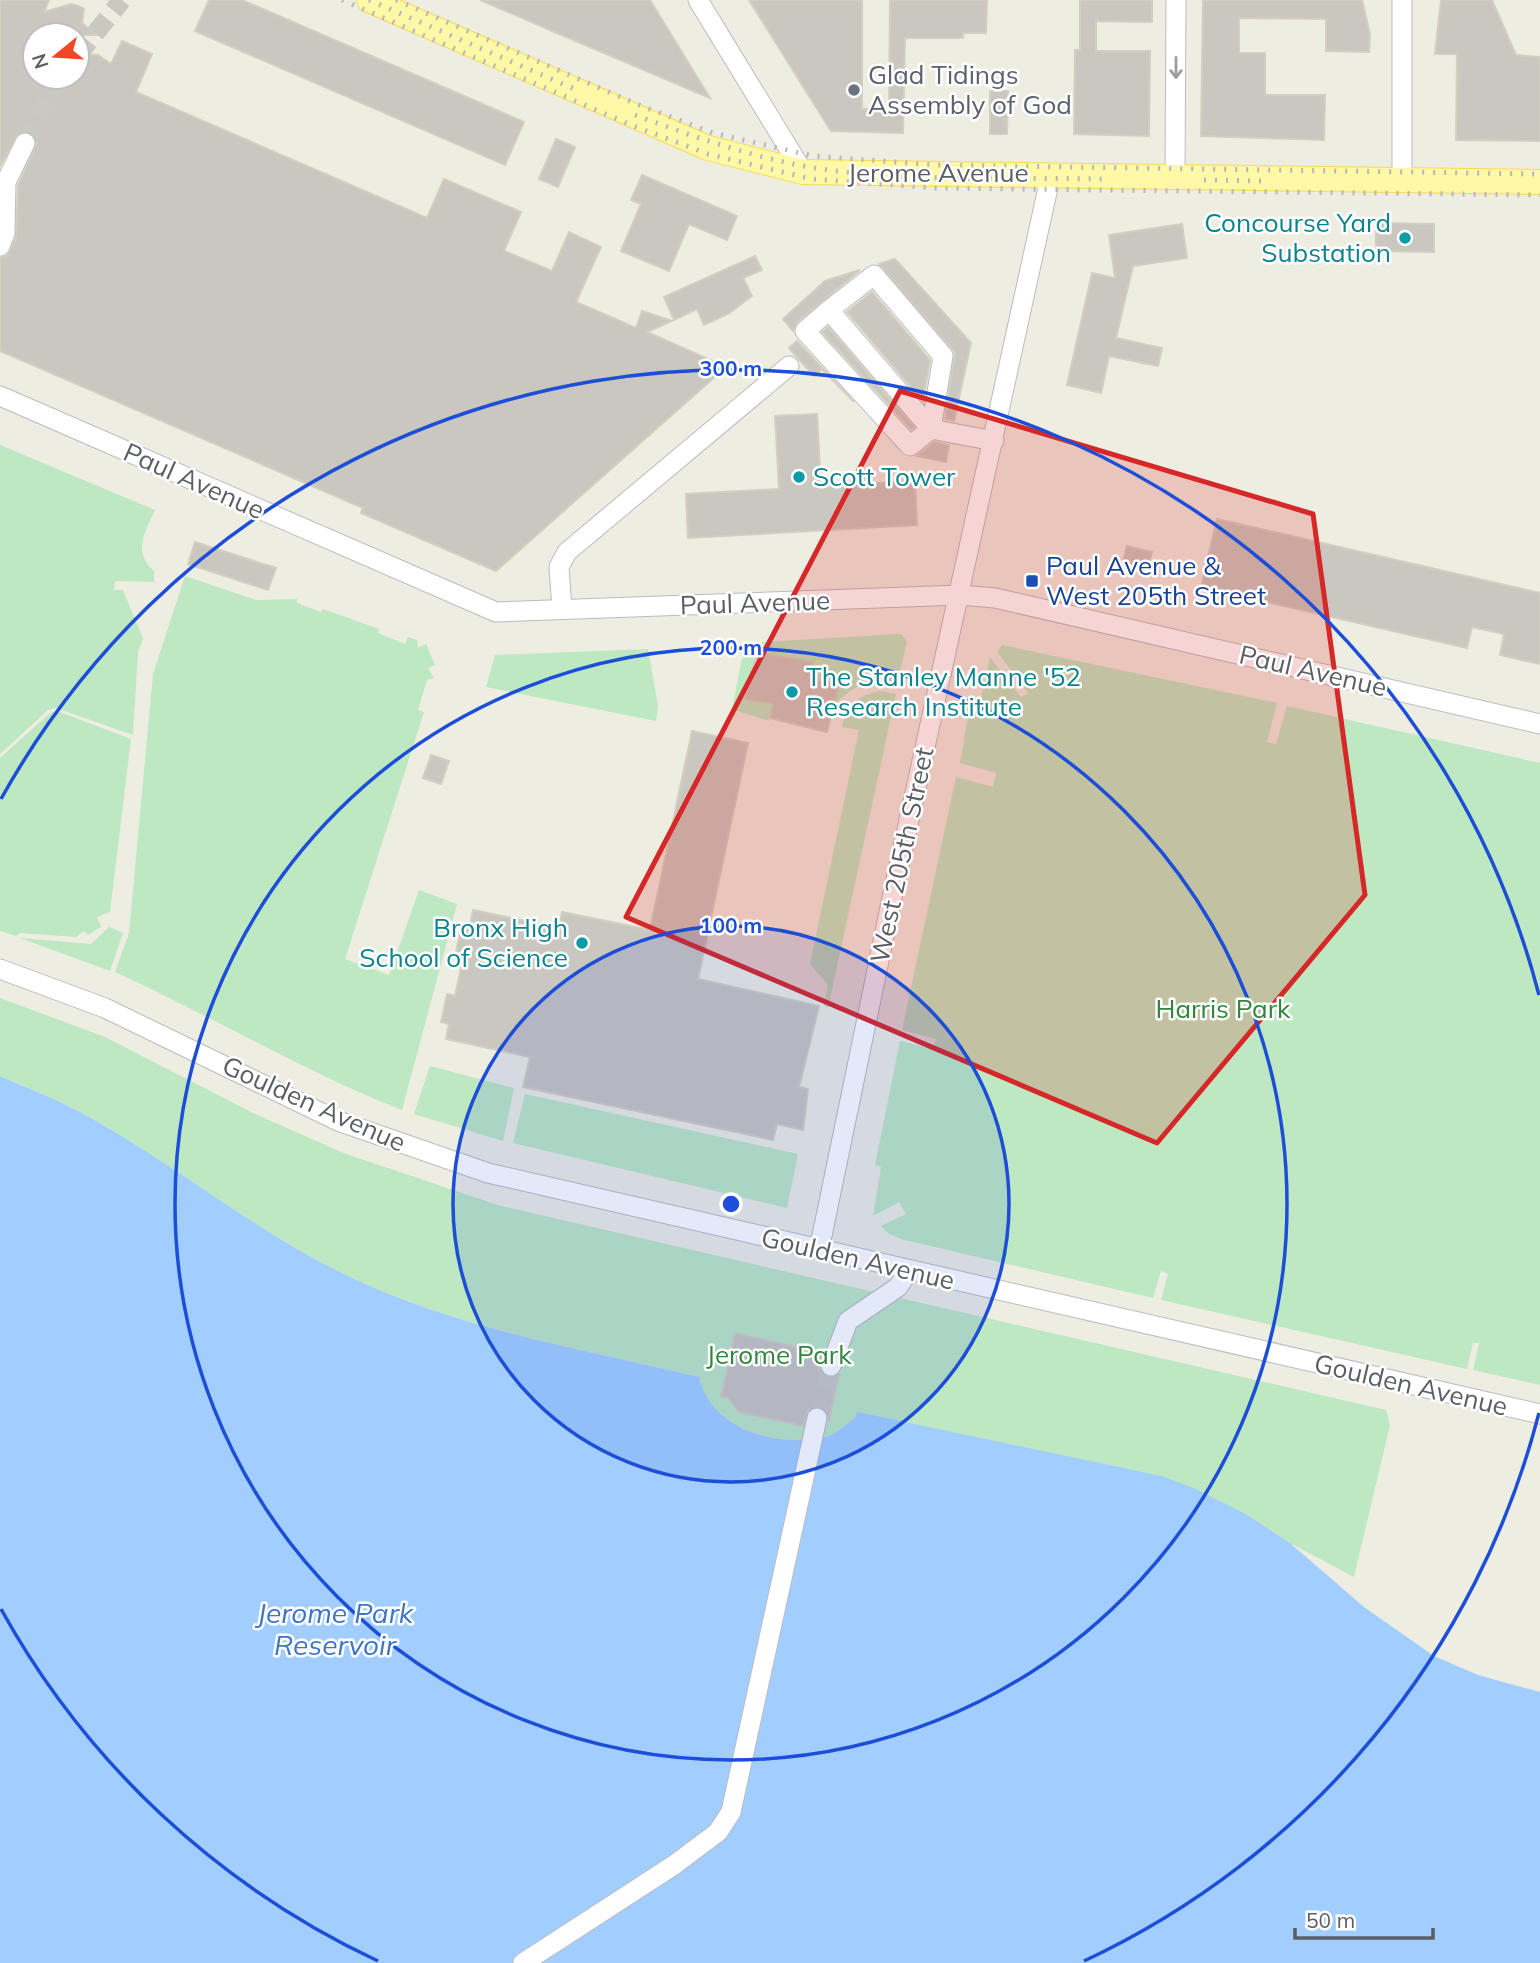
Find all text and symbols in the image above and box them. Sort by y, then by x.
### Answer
north arrow [21,21,91,91]
text: N [26,51,53,72]
one-way arrow [1169,56,1183,79]
place label: Glad Tidings Assembly of God [868,58,1072,121]
marker: Glad Tidings Assembly of God [846,82,862,98]
street label: Jerome Avenue [847,156,1029,189]
place label: Concourse Yard Substation [1204,206,1391,269]
marker: Concourse Yard Substation [1397,230,1413,246]
text: 300 m [700,355,762,381]
street label: Paul Avenue [119,435,270,526]
place label: Scott Tower [813,460,956,493]
marker: Scott Tower [791,469,807,485]
place label: Paul Avenue & West 205th Street [1046,549,1266,612]
marker: Paul Avenue & West 205th Street [1024,573,1040,589]
street label: Paul Avenue [679,583,831,622]
text: 200 m [700,634,762,660]
street label: Paul Avenue [1236,638,1390,704]
place label: The Stanley Manne '52 Research Institute [806,660,1081,723]
marker: The Stanley Manne '52 Research Institute [784,684,800,700]
street label: West 205th Street [862,744,941,966]
place label: Bronx High School of Science [359,911,568,974]
text: 100 m [700,912,762,938]
marker: Bronx High School of Science [574,935,590,951]
park label: Harris Park [1156,992,1291,1025]
street label: Goulden Avenue [217,1048,411,1159]
centre of rings [719,1192,743,1216]
street label: Goulden Avenue [758,1220,958,1297]
park label: Jerome Park [706,1338,852,1371]
street label: Goulden Avenue [1311,1346,1511,1423]
water label: Jerome Park Reservoir [255,1595,415,1662]
scale bar [1295,1896,1433,1940]
text: 50 m [1306,1907,1355,1933]

